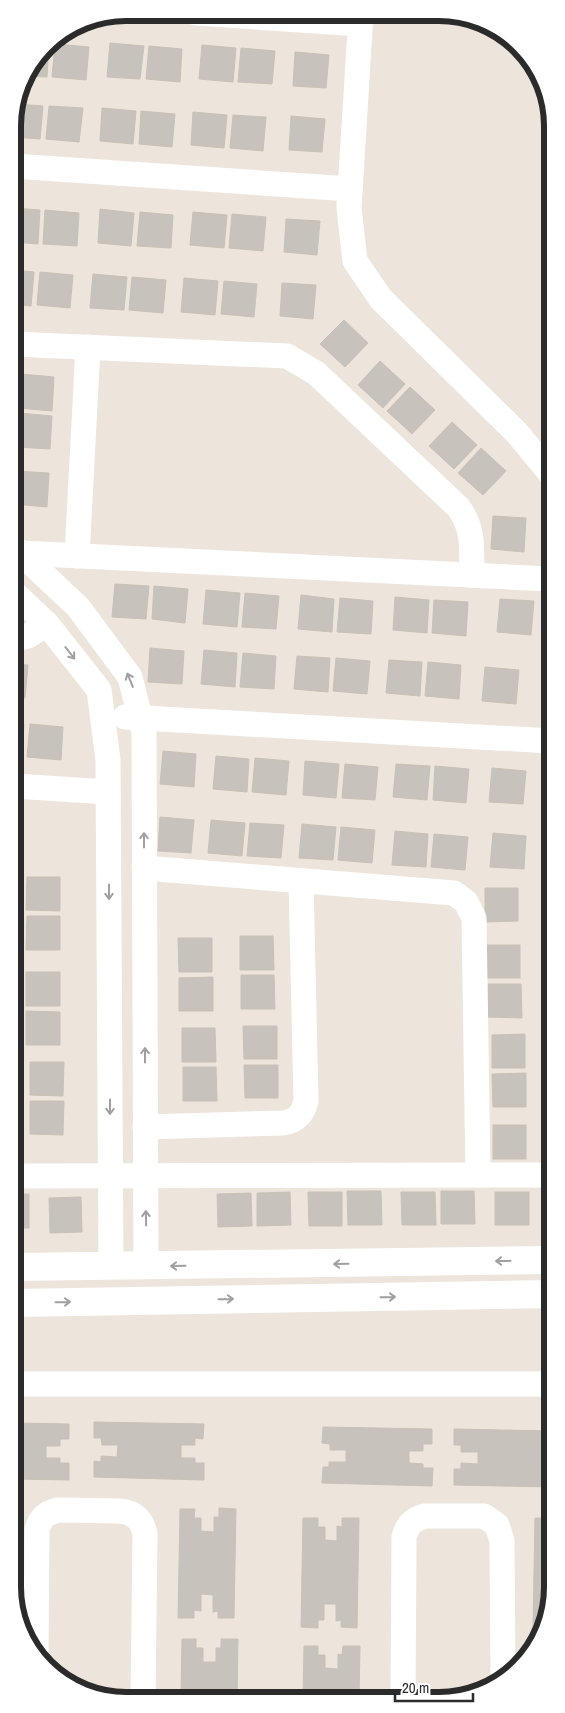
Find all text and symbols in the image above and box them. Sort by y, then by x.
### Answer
one-way arrow [65,646,76,659]
one-way arrow [125,673,134,688]
one-way arrow [139,832,149,848]
one-way arrow [104,884,114,900]
one-way arrow [140,1047,150,1064]
one-way arrow [105,1098,115,1115]
one-way arrow [141,1210,151,1226]
one-way arrow [495,1256,512,1266]
one-way arrow [333,1259,349,1268]
one-way arrow [170,1261,186,1271]
one-way arrow [380,1292,396,1302]
one-way arrow [217,1295,233,1304]
one-way arrow [54,1297,71,1307]
scale bar [395,1670,472,1702]
text: 20 m [402,1677,429,1698]

